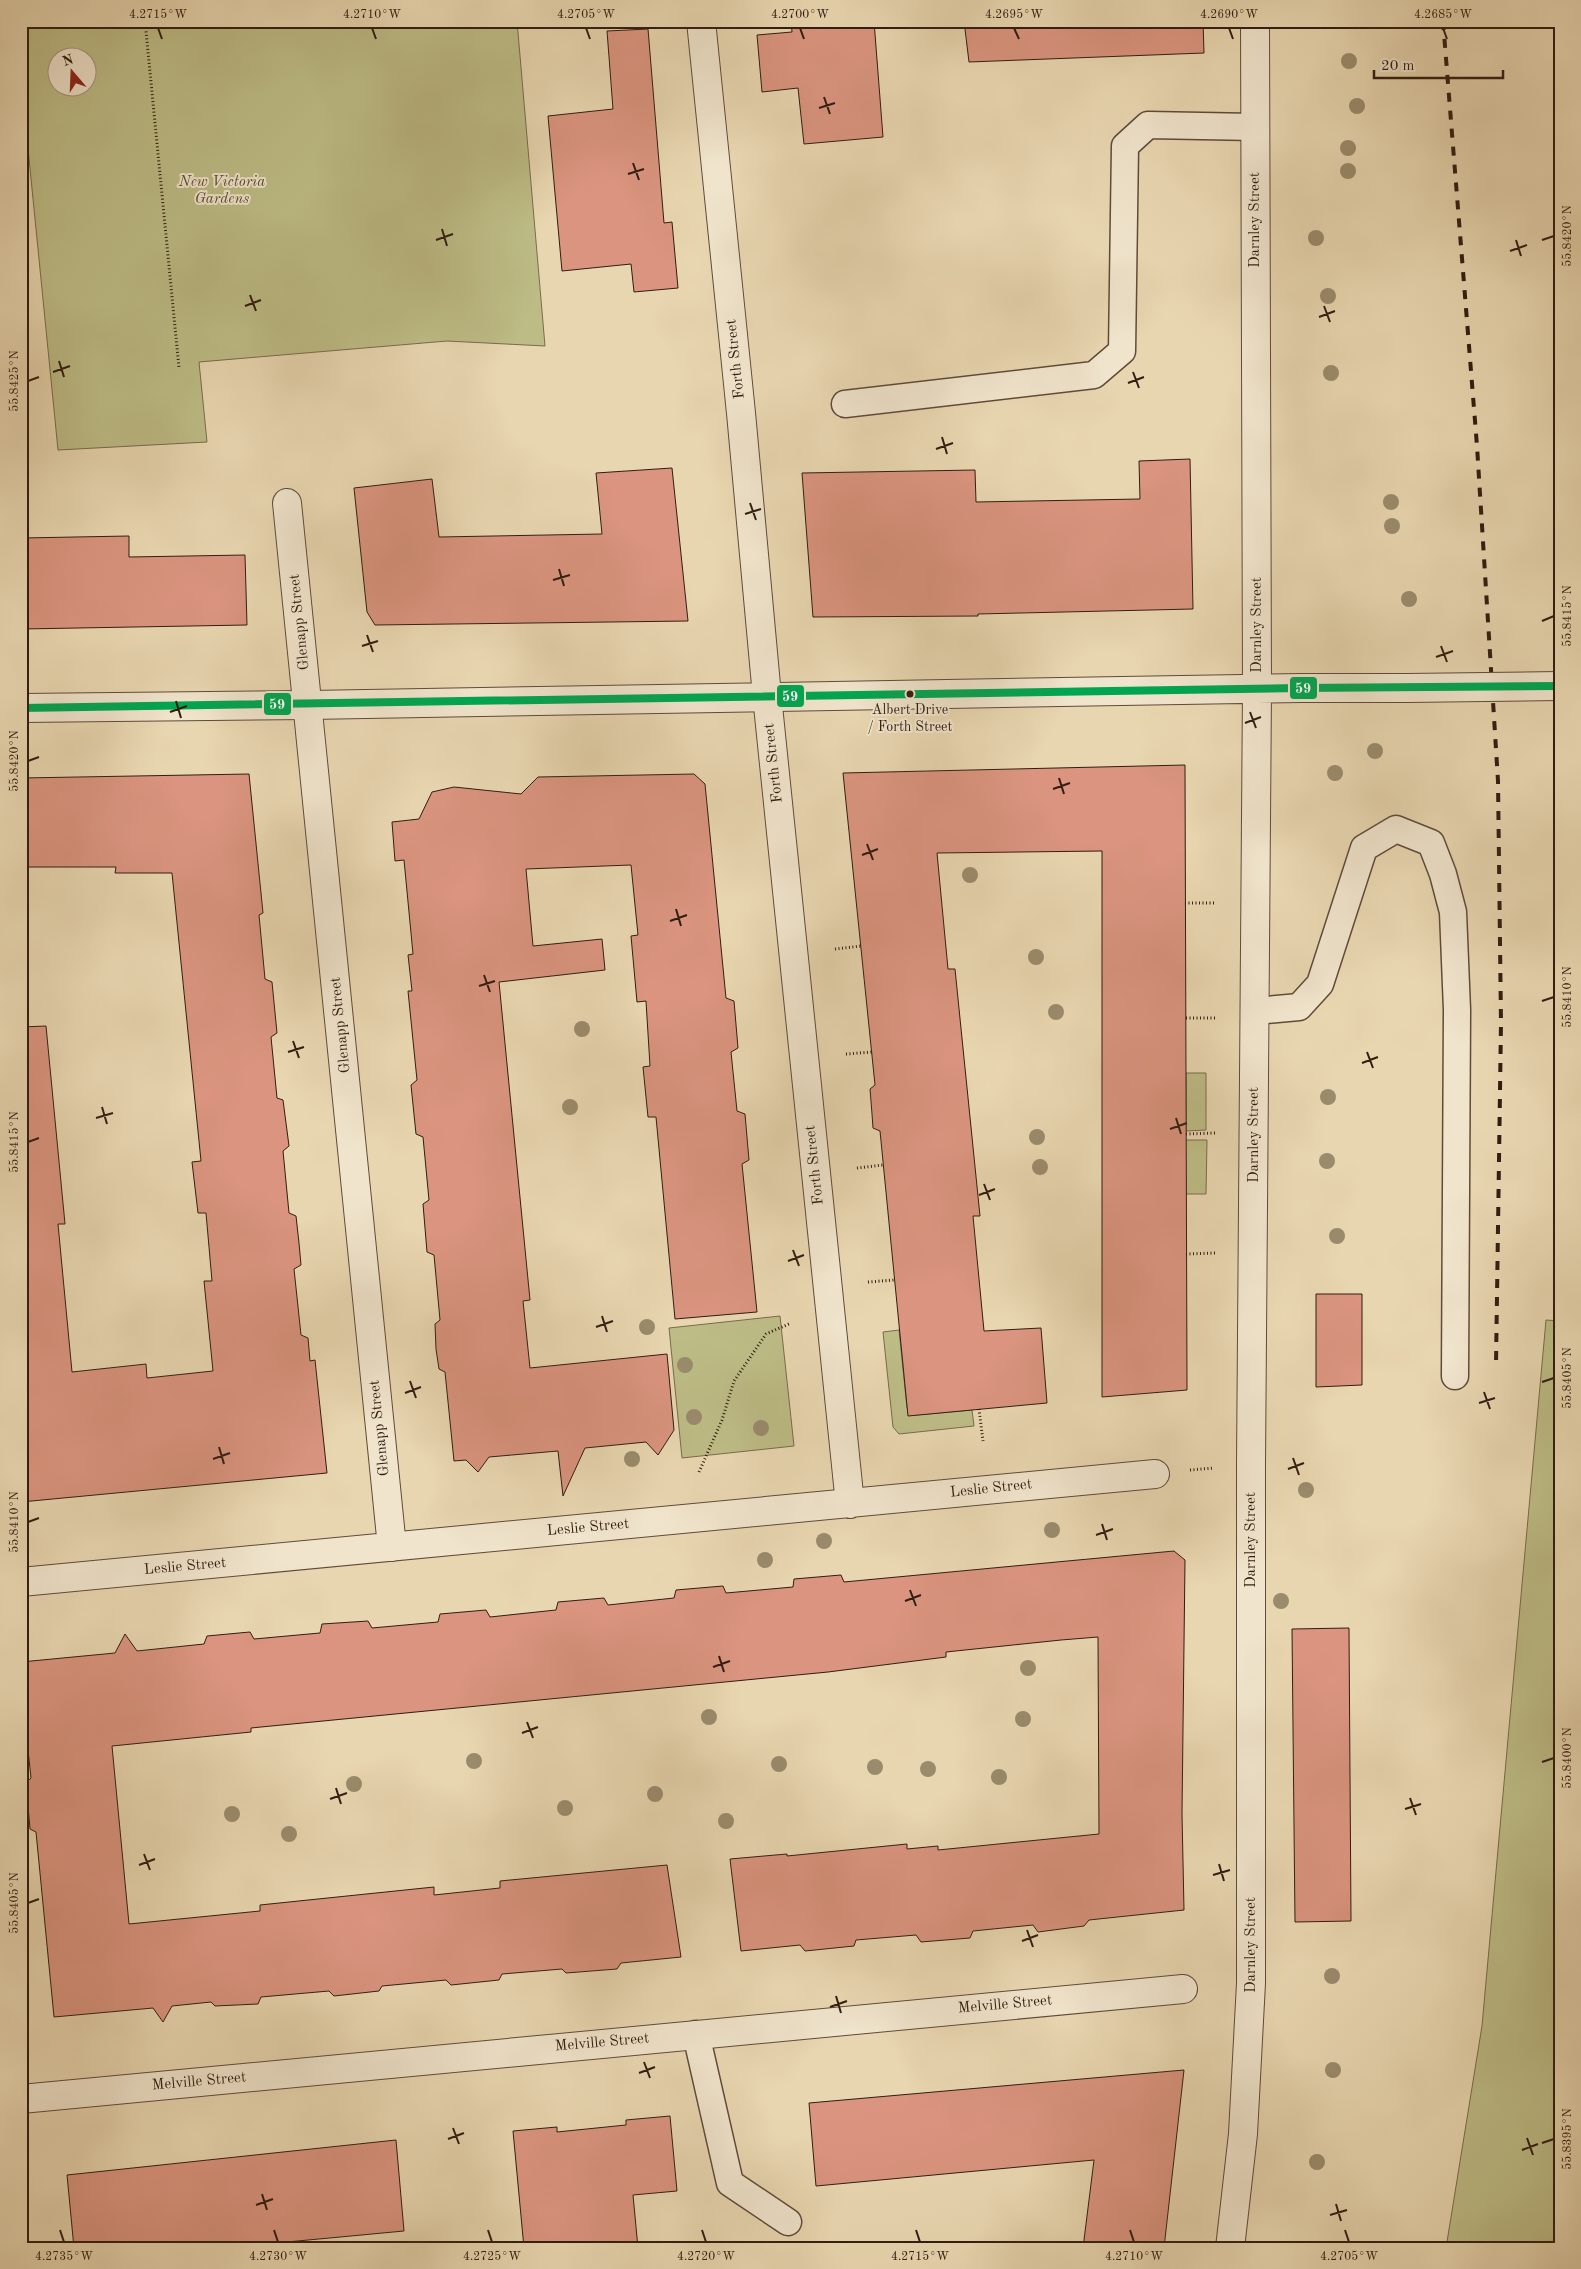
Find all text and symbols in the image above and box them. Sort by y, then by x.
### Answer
text: 4.2715°W [129,8,187,21]
text: 4.2705°W [557,8,615,21]
text: 4.2695°W [985,8,1043,21]
text: 4.2685°W [1414,8,1472,21]
text: 4.2710°W [343,9,401,21]
text: 4.2700°W [771,9,829,21]
text: 4.2690°W [1200,9,1258,21]
north arrow [48,48,98,98]
scale bar [1374,48,1502,80]
text: N [61,52,76,69]
text: 20 m [1381,59,1415,74]
street label: Darnley Street [1248,172,1263,268]
park label: New Victoria Gardens [178,175,265,207]
text: 55.8420°N [1561,205,1574,267]
street label: Forth Street [724,318,748,400]
text: 55.8425°N [8,350,21,412]
street label: Glenapp Street [287,573,313,671]
street label: Darnley Street [1250,577,1265,673]
text: 55.8415°N [1561,585,1574,647]
line badge: 59 [1289,676,1318,700]
text: 59 [1295,682,1311,696]
line badge: 59 [776,684,805,708]
marker: Albert Drive / Forth Street [905,689,915,699]
text: 59 [782,690,798,704]
line badge: 59 [263,692,292,716]
text: 59 [269,698,285,712]
place label: Albert Drive / Forth Street [868,703,953,734]
street label: Forth Street [762,722,786,804]
text: 55.8420°N [8,730,21,792]
text: 55.8410°N [1561,966,1574,1028]
street label: Glenapp Street [328,976,354,1074]
street label: Darnley Street [1247,1087,1262,1183]
text: 55.8415°N [8,1111,21,1173]
street label: Forth Street [803,1124,827,1206]
text: 55.8405°N [1561,1347,1574,1409]
street label: Glenapp Street [367,1379,393,1477]
street label: Leslie Street [949,1477,1033,1501]
text: 55.8410°N [8,1491,21,1553]
street label: Darnley Street [1244,1492,1259,1588]
street label: Leslie Street [546,1517,630,1539]
street label: Leslie Street [143,1556,227,1578]
text: 55.8400°N [1561,1727,1574,1789]
text: 55.8405°N [8,1872,21,1934]
street label: Darnley Street [1244,1897,1259,1993]
street label: Melville Street [957,1993,1053,2017]
street label: Melville Street [554,2031,650,2055]
street label: Melville Street [151,2070,247,2094]
text: 55.8395°N [1561,2108,1574,2170]
text: 4.2735°W [35,2250,93,2263]
text: 4.2725°W [463,2250,521,2263]
text: 4.2715°W [891,2250,949,2263]
text: 4.2705°W [1320,2250,1378,2263]
text: 4.2730°W [249,2251,307,2263]
text: 4.2720°W [677,2251,735,2263]
text: 4.2710°W [1105,2251,1163,2263]

